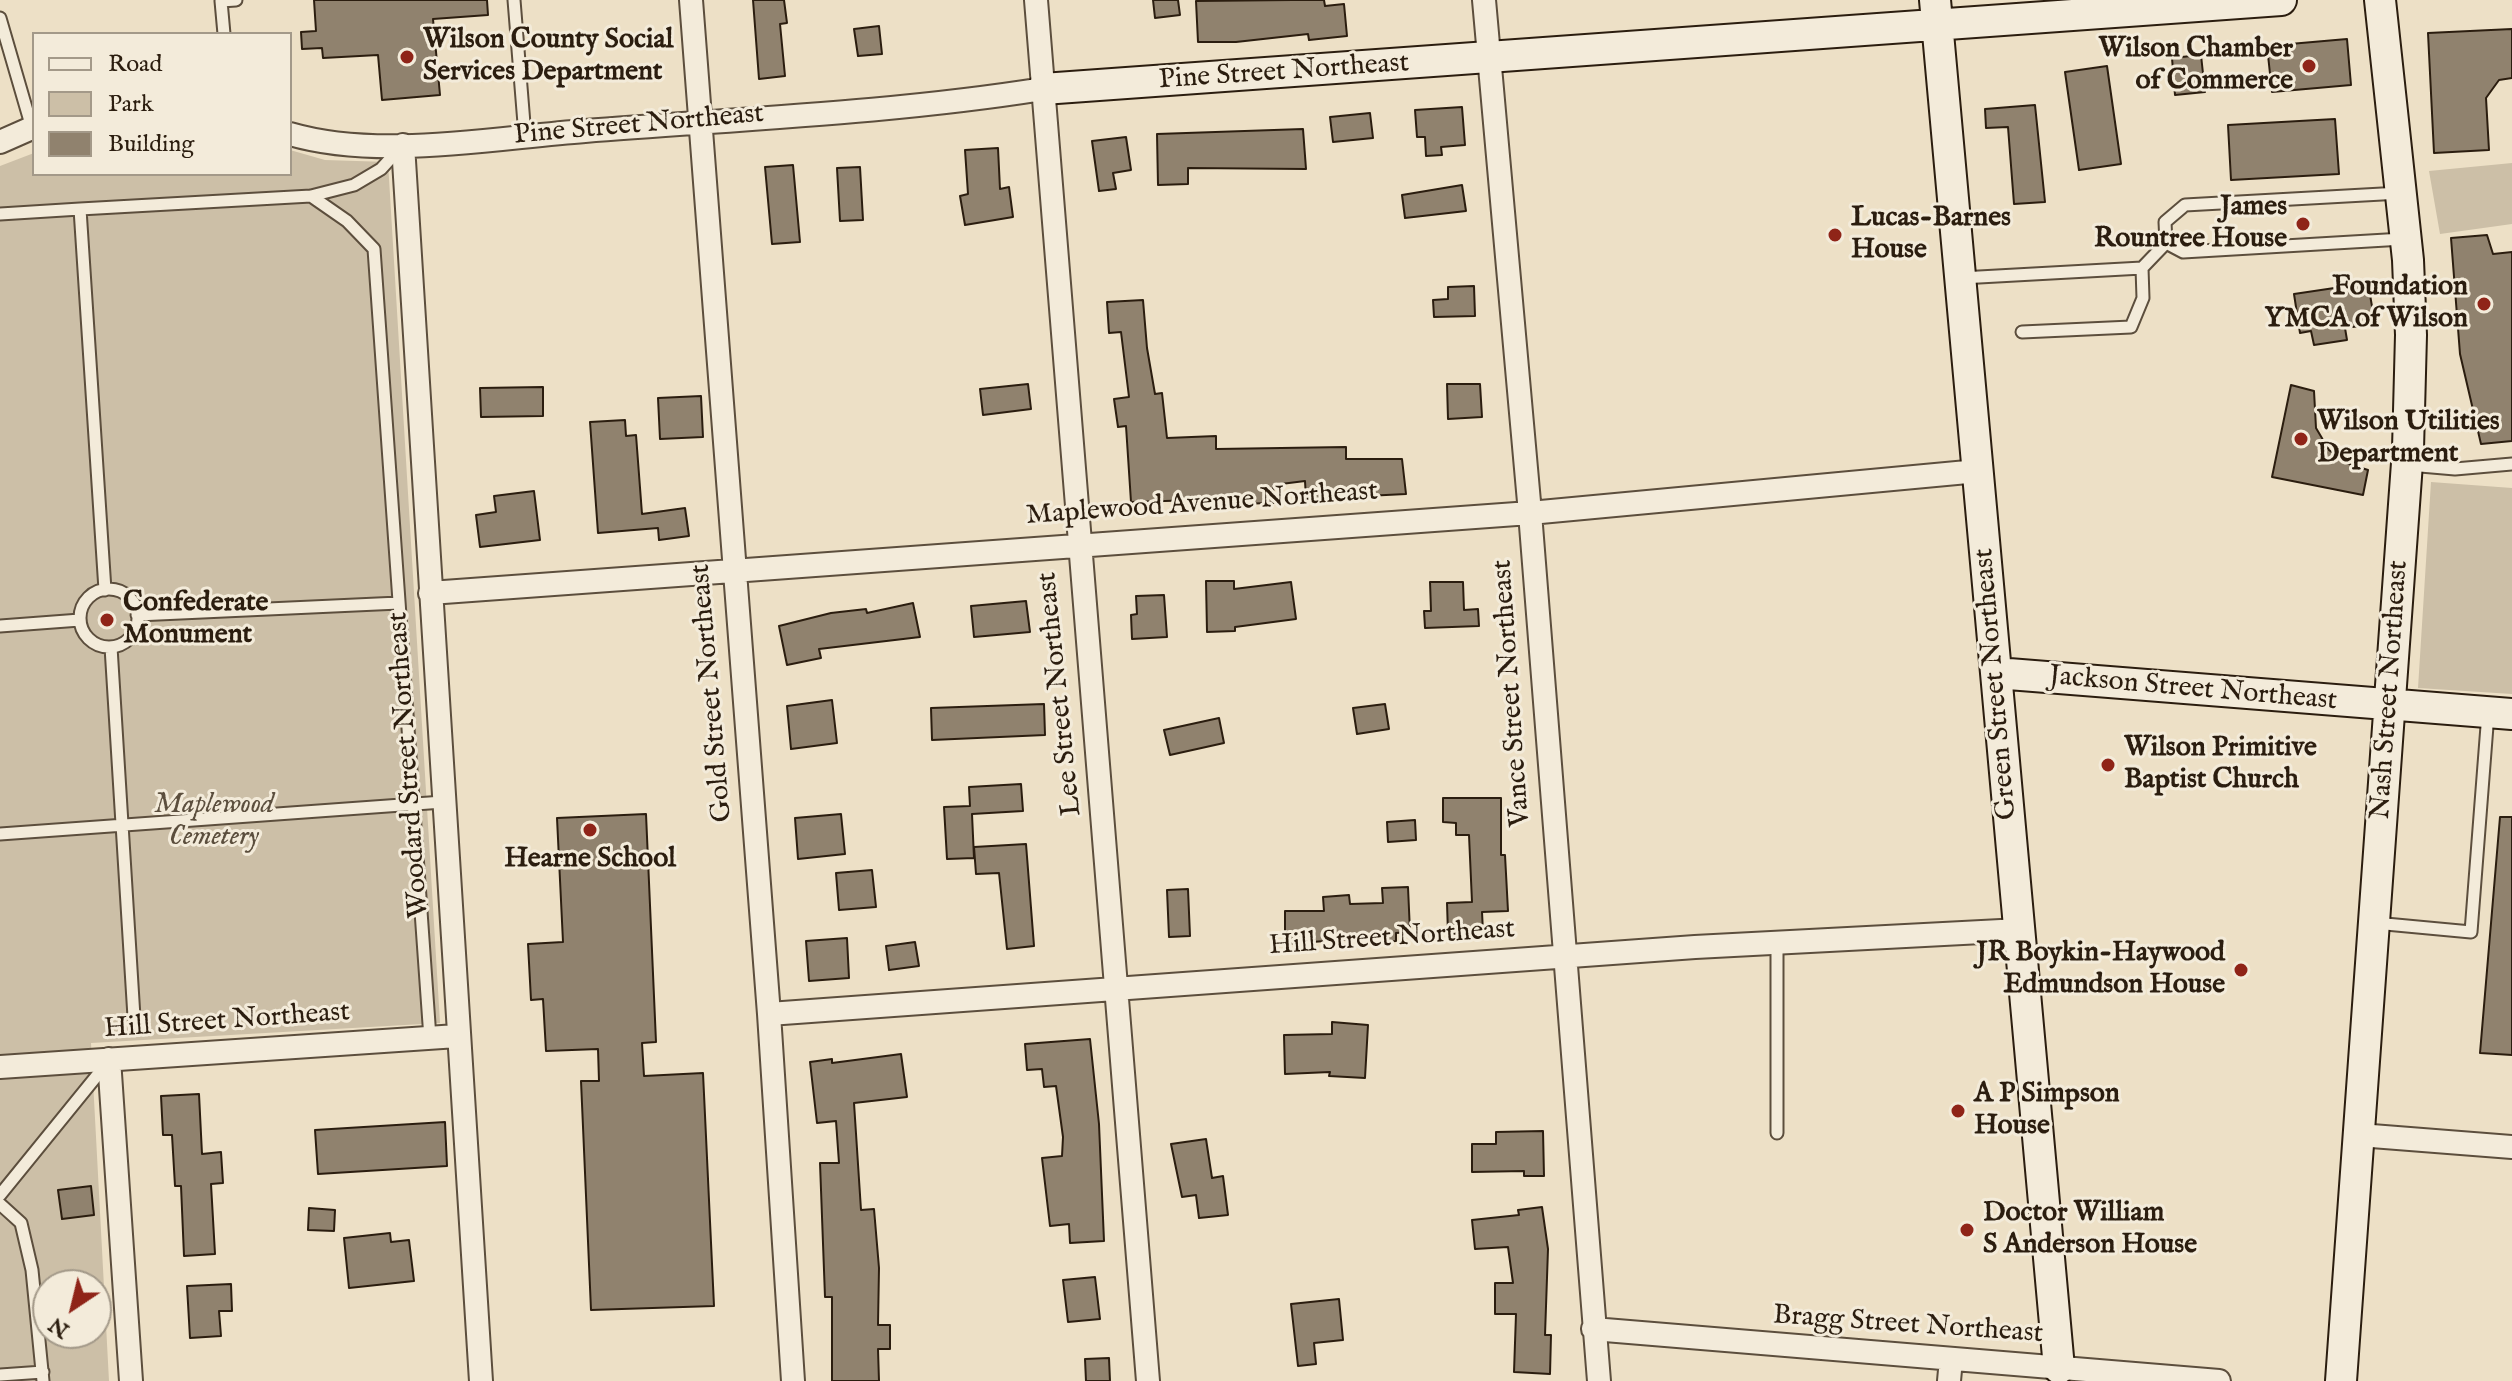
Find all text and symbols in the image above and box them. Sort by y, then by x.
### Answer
place label: Wilson County Social Services Department [423,24,673,90]
legend [32,32,292,176]
place label: Wilson Chamber of Commerce [2099,33,2293,99]
street label: Pine Street Northeast [1158,47,1410,99]
marker: Wilson County Social Services Department [398,48,416,66]
text: Road [108,49,162,80]
marker: Wilson Chamber of Commerce [2300,57,2318,75]
text: Park [108,89,154,120]
street label: Pine Street Northeast [513,98,765,154]
text: Building [108,129,194,160]
place label: James Rountree House [2094,191,2287,257]
place label: Lucas-Barnes House [1851,202,2011,268]
marker: James Rountree House [2294,215,2312,233]
marker: Lucas-Barnes House [1826,226,1844,244]
place label: Foundation YMCA of Wilson [2265,271,2468,337]
marker: Foundation YMCA of Wilson [2475,295,2493,313]
place label: Wilson Utilities Department [2317,406,2500,472]
marker: Wilson Utilities Department [2292,430,2310,448]
street label: Maplewood Avenue Northeast [1025,476,1379,534]
street label: Green Street Northeast [1968,547,2026,821]
street label: Vance Street Northeast [1487,558,1539,828]
street label: Nash Street Northeast [2365,559,2417,821]
street label: Gold Street Northeast [685,562,741,824]
street label: Lee Street Northeast [1031,570,1091,818]
place label: Confederate Monument [123,587,268,653]
marker: Confederate Monument [98,611,116,629]
street label: Woodard Street Northeast [383,611,437,919]
street label: Jackson Street Northeast [2048,661,2338,719]
place label: Wilson Primitive Baptist Church [2124,732,2317,798]
marker: Wilson Primitive Baptist Church [2099,756,2117,774]
park label: Maplewood Cemetery [154,789,274,855]
marker: Hearne School [581,821,599,839]
place label: Hearne School [504,843,676,877]
street label: Hill Street Northeast [1268,914,1516,964]
place label: JR Boykin-Haywood Edmundson House [1976,937,2225,1003]
marker: JR Boykin-Haywood Edmundson House [2232,961,2250,979]
street label: Hill Street Northeast [103,997,351,1047]
place label: A P Simpson House [1974,1078,2120,1144]
marker: A P Simpson House [1949,1102,1967,1120]
place label: Doctor William S Anderson House [1983,1197,2197,1263]
marker: Doctor William S Anderson House [1958,1221,1976,1239]
north arrow [32,1269,112,1349]
street label: Bragg Street Northeast [1772,1300,2044,1352]
text: N [44,1310,75,1344]

